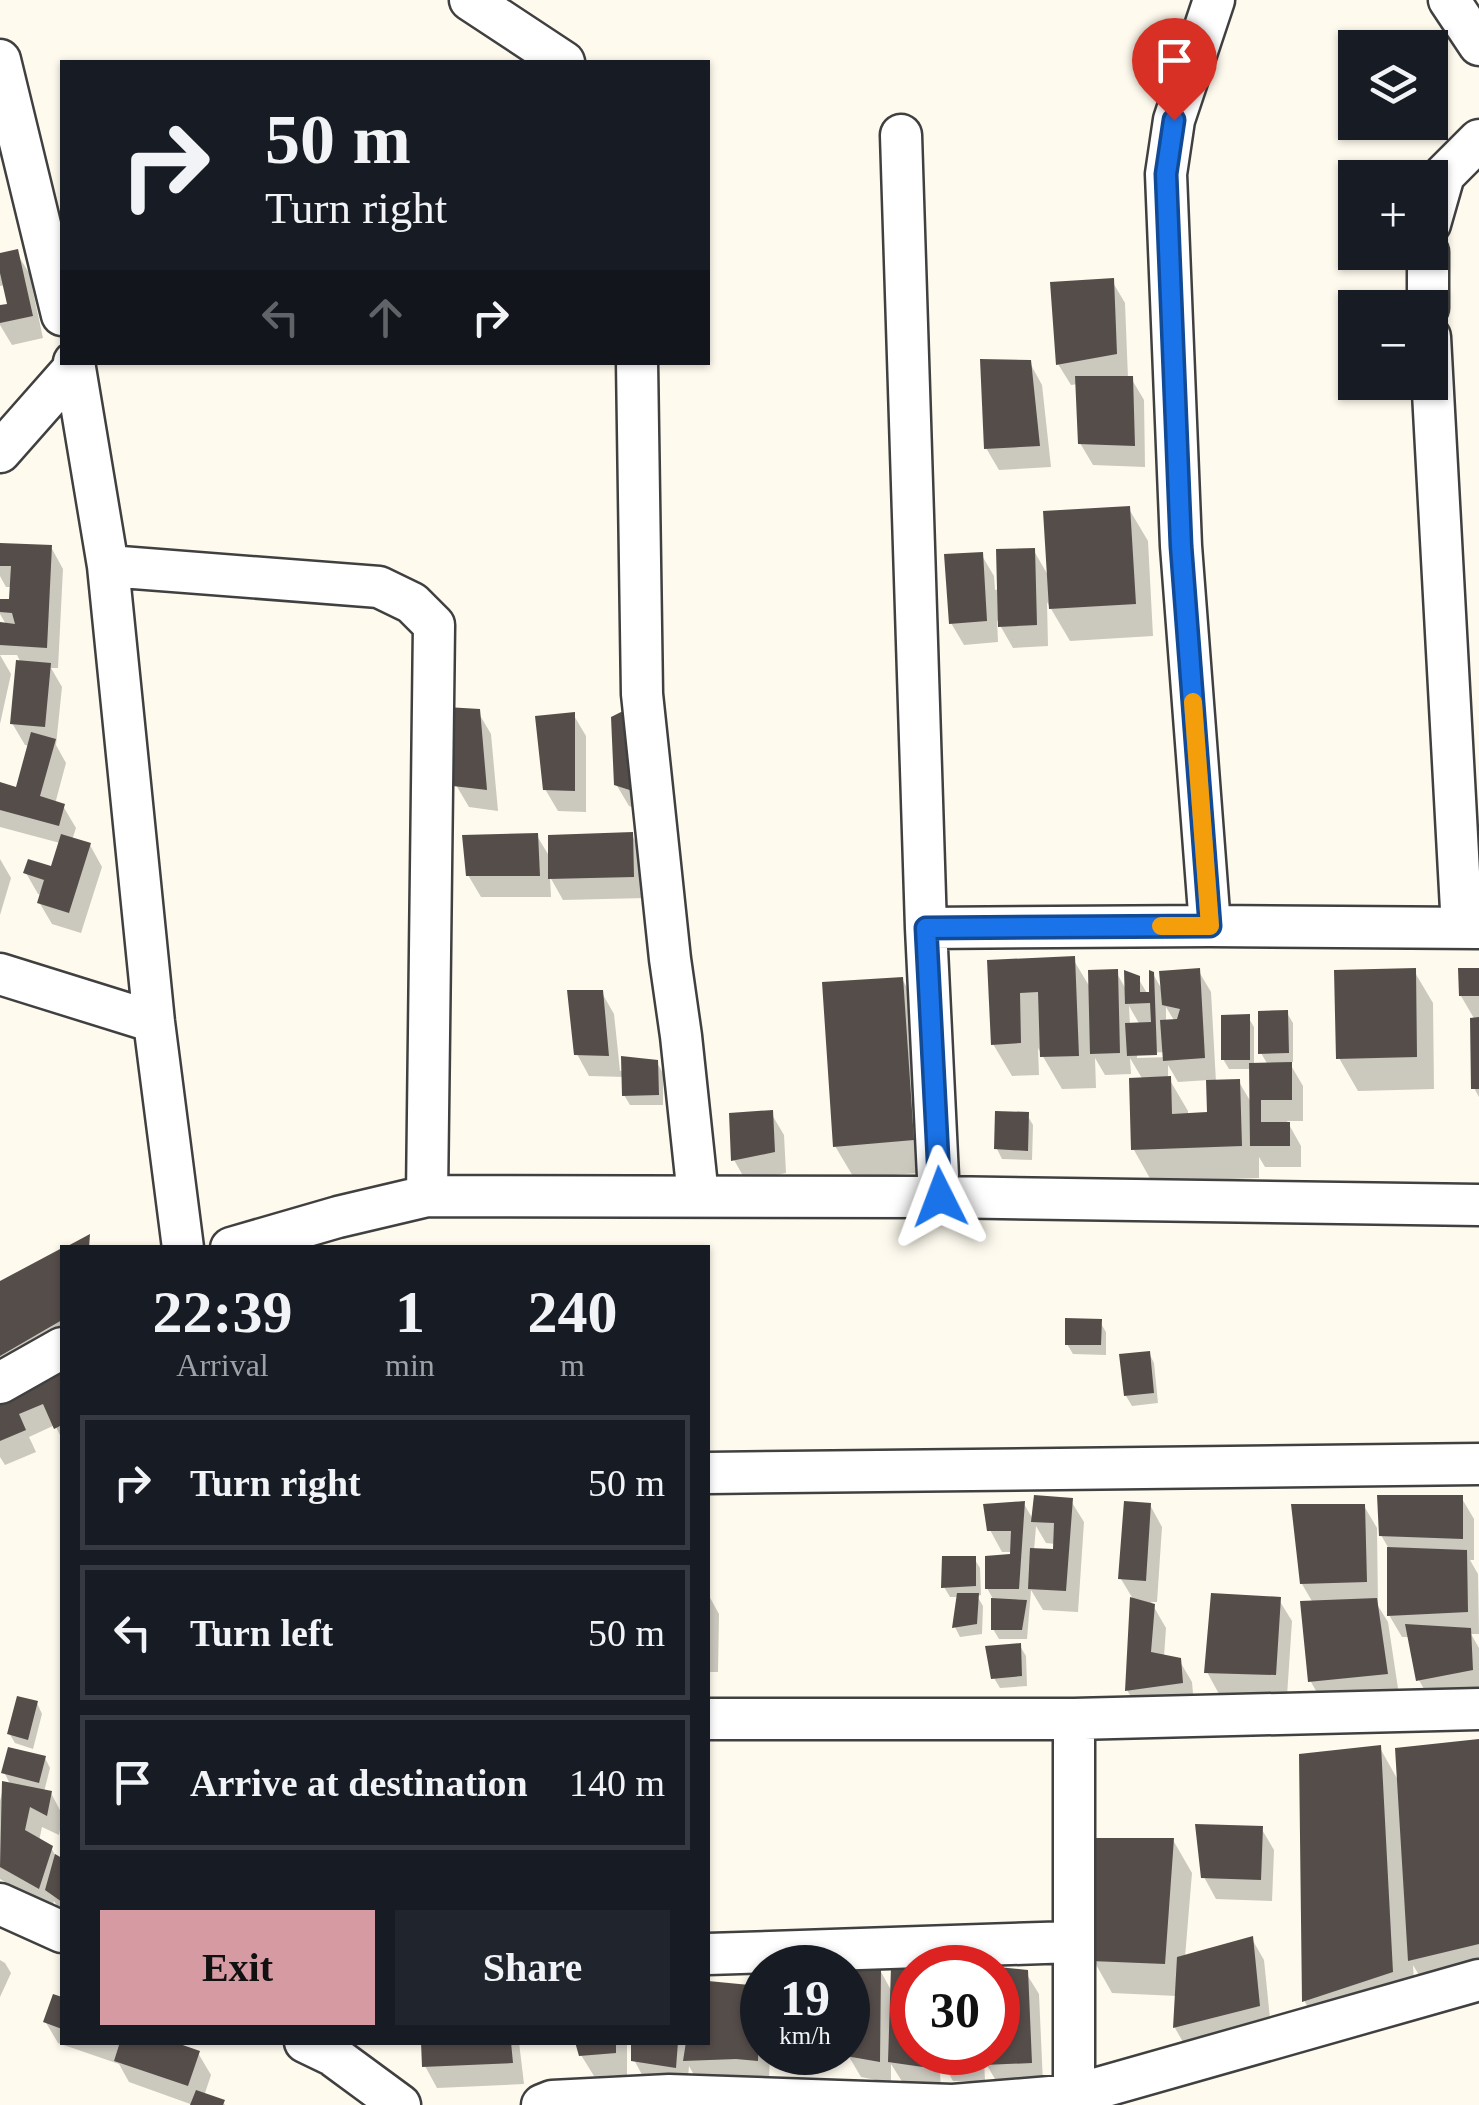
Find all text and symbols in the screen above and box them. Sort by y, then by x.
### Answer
pin [1132,18,1217,121]
map controls [1338,30,1448,400]
button: layers [1338,30,1448,140]
icon: arrive [1147,33,1202,88]
icon: right [100,100,230,230]
text: 50 m [265,101,411,178]
button: + [1338,160,1448,270]
text: Turn right [265,183,447,233]
icon: left [253,290,308,345]
icon: ahead [358,290,413,345]
icon: right [463,290,518,345]
button: − [1338,290,1448,400]
position arrow [888,1145,992,1249]
text: 22:39 [153,1279,293,1345]
text: 1 [395,1279,425,1345]
text: 240 [527,1279,617,1345]
text: Arrival [176,1347,269,1383]
text: min [385,1347,435,1383]
text: m [560,1347,585,1383]
icon: right [105,1455,160,1510]
text: Turn right [190,1462,361,1504]
text: 50 m [588,1462,665,1504]
icon: left [105,1605,160,1660]
text: Turn left [190,1612,333,1654]
text: 50 m [588,1612,665,1654]
icon: arrive [105,1755,160,1810]
text: Arrive at destination [190,1762,528,1804]
text: 140 m [569,1762,665,1804]
button: Exit [100,1910,375,2025]
button: Share [395,1910,670,2025]
speed limit sign: 30 [890,1945,1020,2075]
text: 19 [780,1970,830,2026]
text: km/h [779,2022,831,2049]

